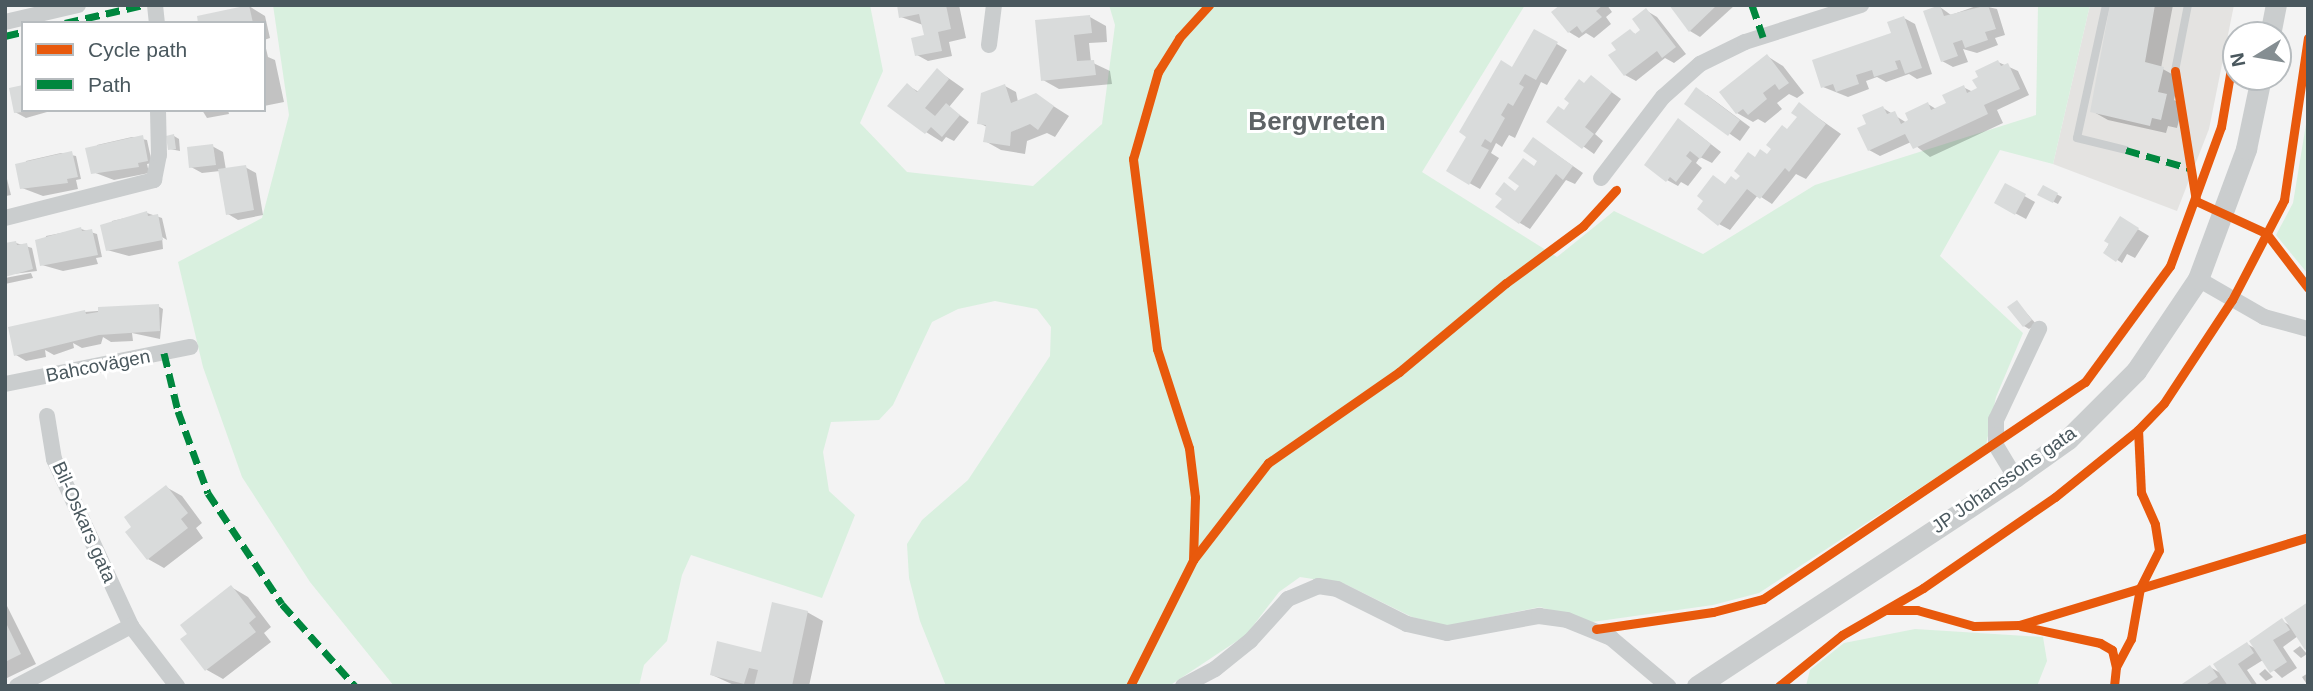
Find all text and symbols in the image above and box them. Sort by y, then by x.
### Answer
legend [21,21,266,112]
north arrow [2222,21,2292,91]
text: Cycle path [88,38,187,61]
text: N [2226,51,2249,68]
text: Path [88,73,131,96]
district label: Bergvreten [1248,106,1386,138]
street label: Bahcovägen [44,345,152,387]
street label: JP Johanssons gata [1927,422,2081,538]
street label: Bil-Oskars gata [47,458,121,586]

